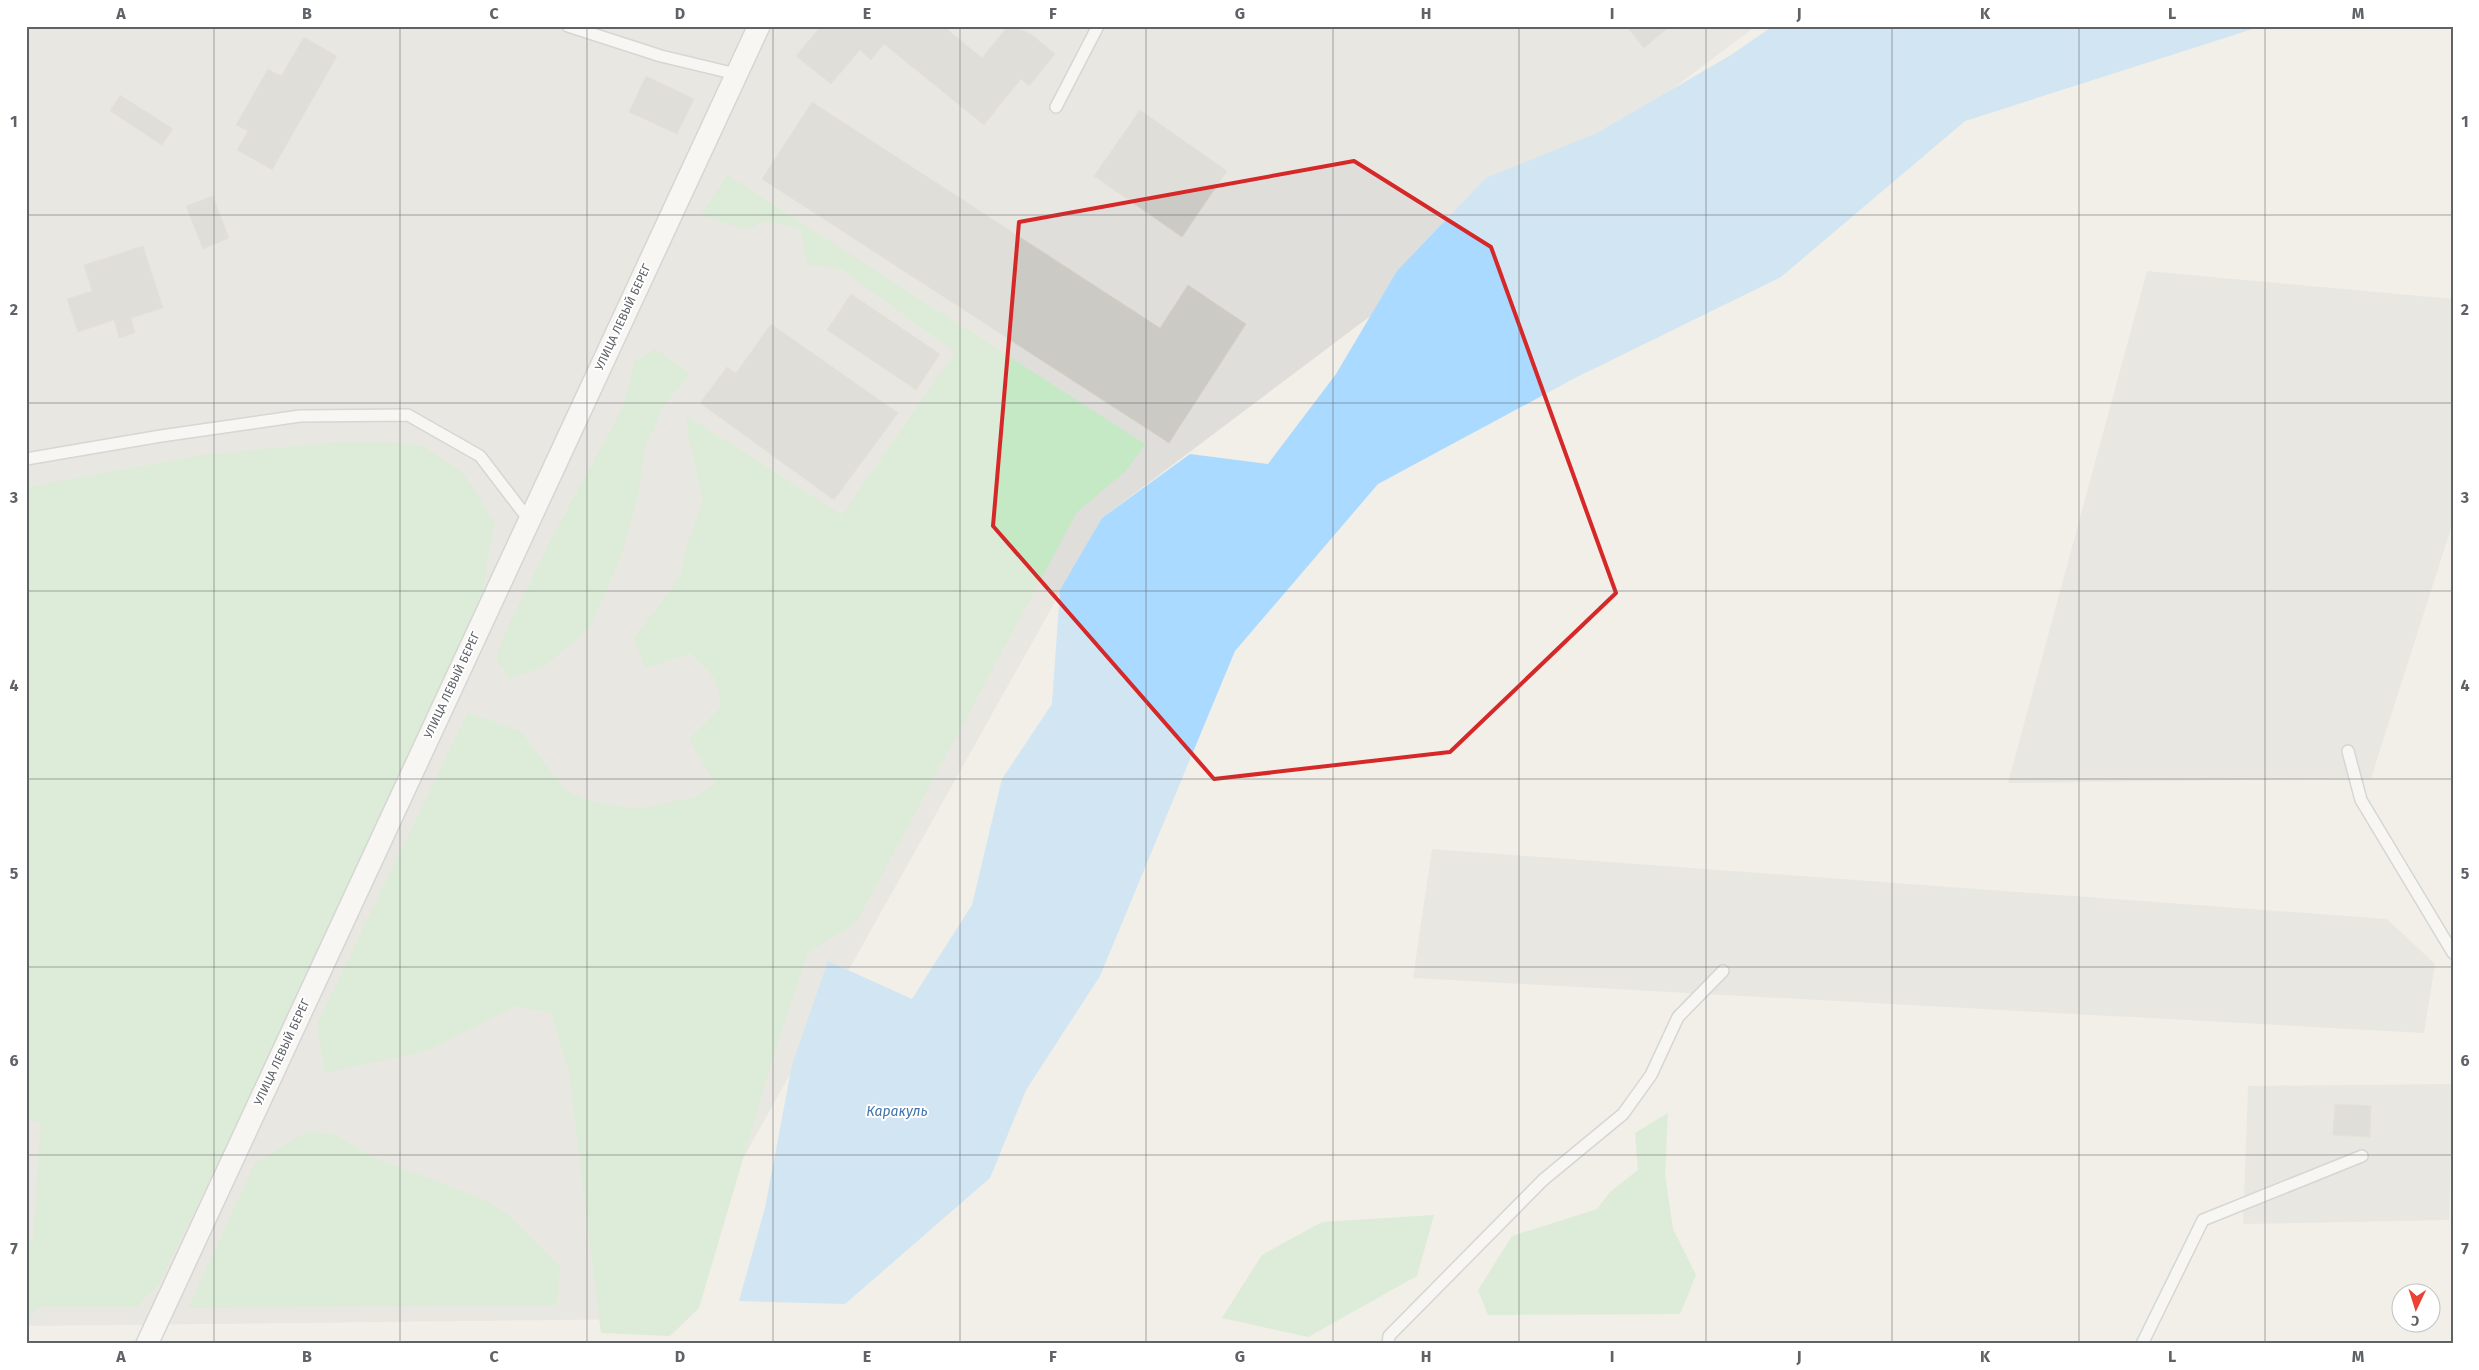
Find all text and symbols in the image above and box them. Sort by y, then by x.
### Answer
text: A [115,4,126,23]
text: B [302,4,312,23]
text: C [489,4,499,23]
text: D [675,4,685,23]
text: E [863,4,871,23]
text: F [1049,4,1057,23]
text: G [1235,4,1245,23]
text: H [1421,4,1431,23]
text: I [1610,4,1614,23]
text: J [1795,4,1802,23]
text: K [1980,4,1991,23]
text: L [2168,4,2176,23]
text: M [2352,4,2365,23]
text: 1 [10,112,18,131]
text: 1 [2461,112,2469,131]
street label: УЛИЦА ЛЕВЫЙ БЕРЕГ [591,261,654,373]
text: 2 [10,300,18,319]
text: 2 [2461,300,2469,319]
text: 3 [9,488,18,507]
text: 3 [2460,488,2469,507]
street label: УЛИЦА ЛЕВЫЙ БЕРЕГ [420,629,483,741]
text: 4 [9,676,19,695]
text: 4 [2460,676,2470,695]
text: 5 [10,864,19,883]
text: 5 [2461,864,2470,883]
street label: УЛИЦА ЛЕВЫЙ БЕРЕГ [250,996,313,1108]
text: 6 [9,1051,19,1070]
text: 6 [2460,1051,2470,1070]
water label: Каракуль [866,1103,928,1120]
text: 7 [10,1239,18,1258]
text: 7 [2461,1239,2469,1258]
north arrow [2392,1282,2442,1332]
text: С [2411,1312,2420,1329]
text: A [115,1347,126,1366]
text: B [302,1347,312,1366]
text: C [489,1347,499,1366]
text: D [675,1347,685,1366]
text: E [863,1347,871,1366]
text: F [1049,1347,1057,1366]
text: G [1235,1347,1245,1366]
text: H [1421,1347,1431,1366]
text: I [1610,1347,1614,1366]
text: J [1795,1347,1802,1366]
text: K [1980,1347,1991,1366]
text: L [2168,1347,2176,1366]
text: M [2352,1347,2365,1366]

